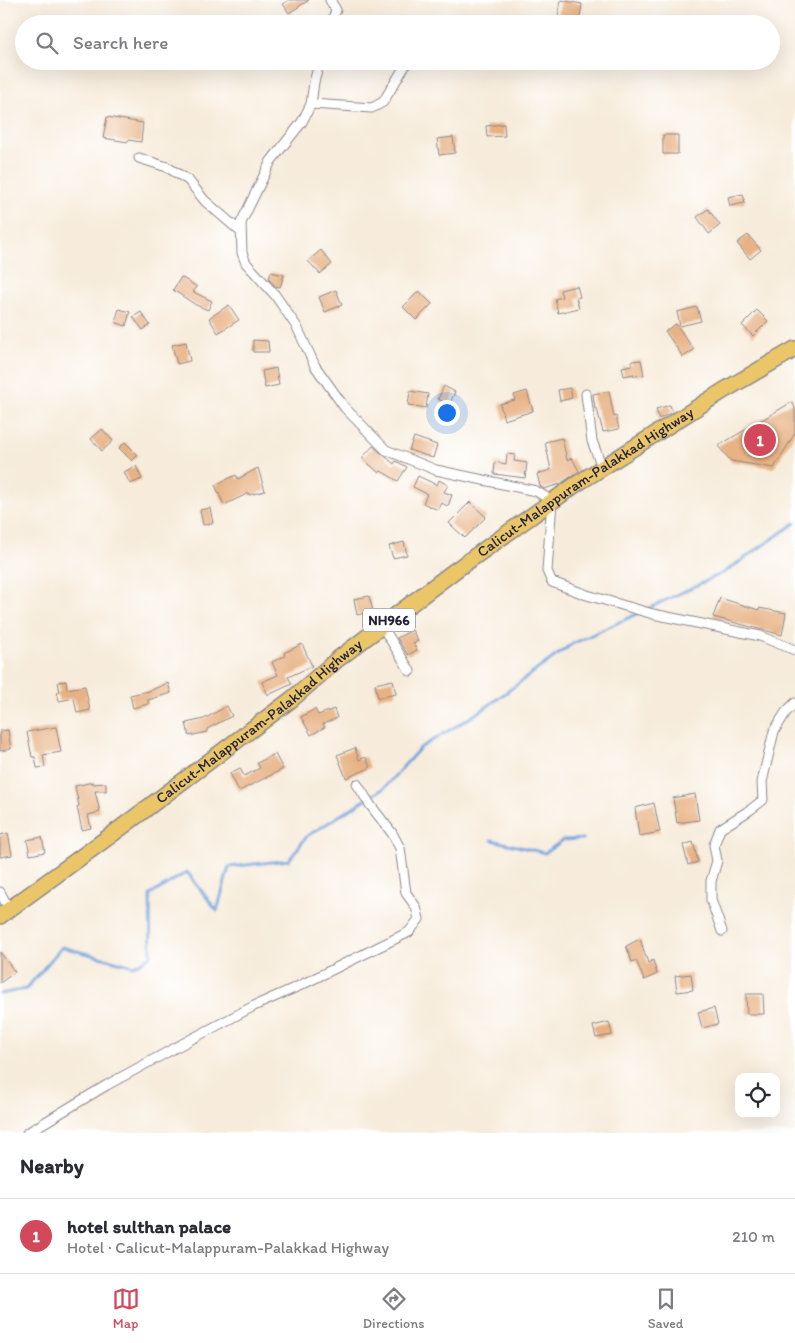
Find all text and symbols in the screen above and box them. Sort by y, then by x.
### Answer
search box [15,15,780,70]
icon: search [33,29,61,57]
text: Search here [73,31,168,54]
your location [434,400,460,426]
street label: Calicut-Malappuram-Palakkad Highway [474,403,697,561]
pin: 1 [744,421,776,459]
road number: NH966 [363,608,415,632]
street label: Calicut-Malappuram-Palakkad Highway [152,635,365,807]
map controls [735,1073,780,1118]
button: locate [735,1073,780,1118]
text: Nearby [20,1153,84,1178]
text: hotel sulthan palace [67,1215,231,1238]
text: 1 [32,1227,40,1246]
text: 210 m [732,1227,775,1246]
text: Hotel · Calicut-Malappuram-Palakkad Highway [67,1238,389,1257]
tab: Map [112,1285,140,1332]
tab: Directions [363,1285,424,1332]
tab: Saved [648,1285,683,1332]

